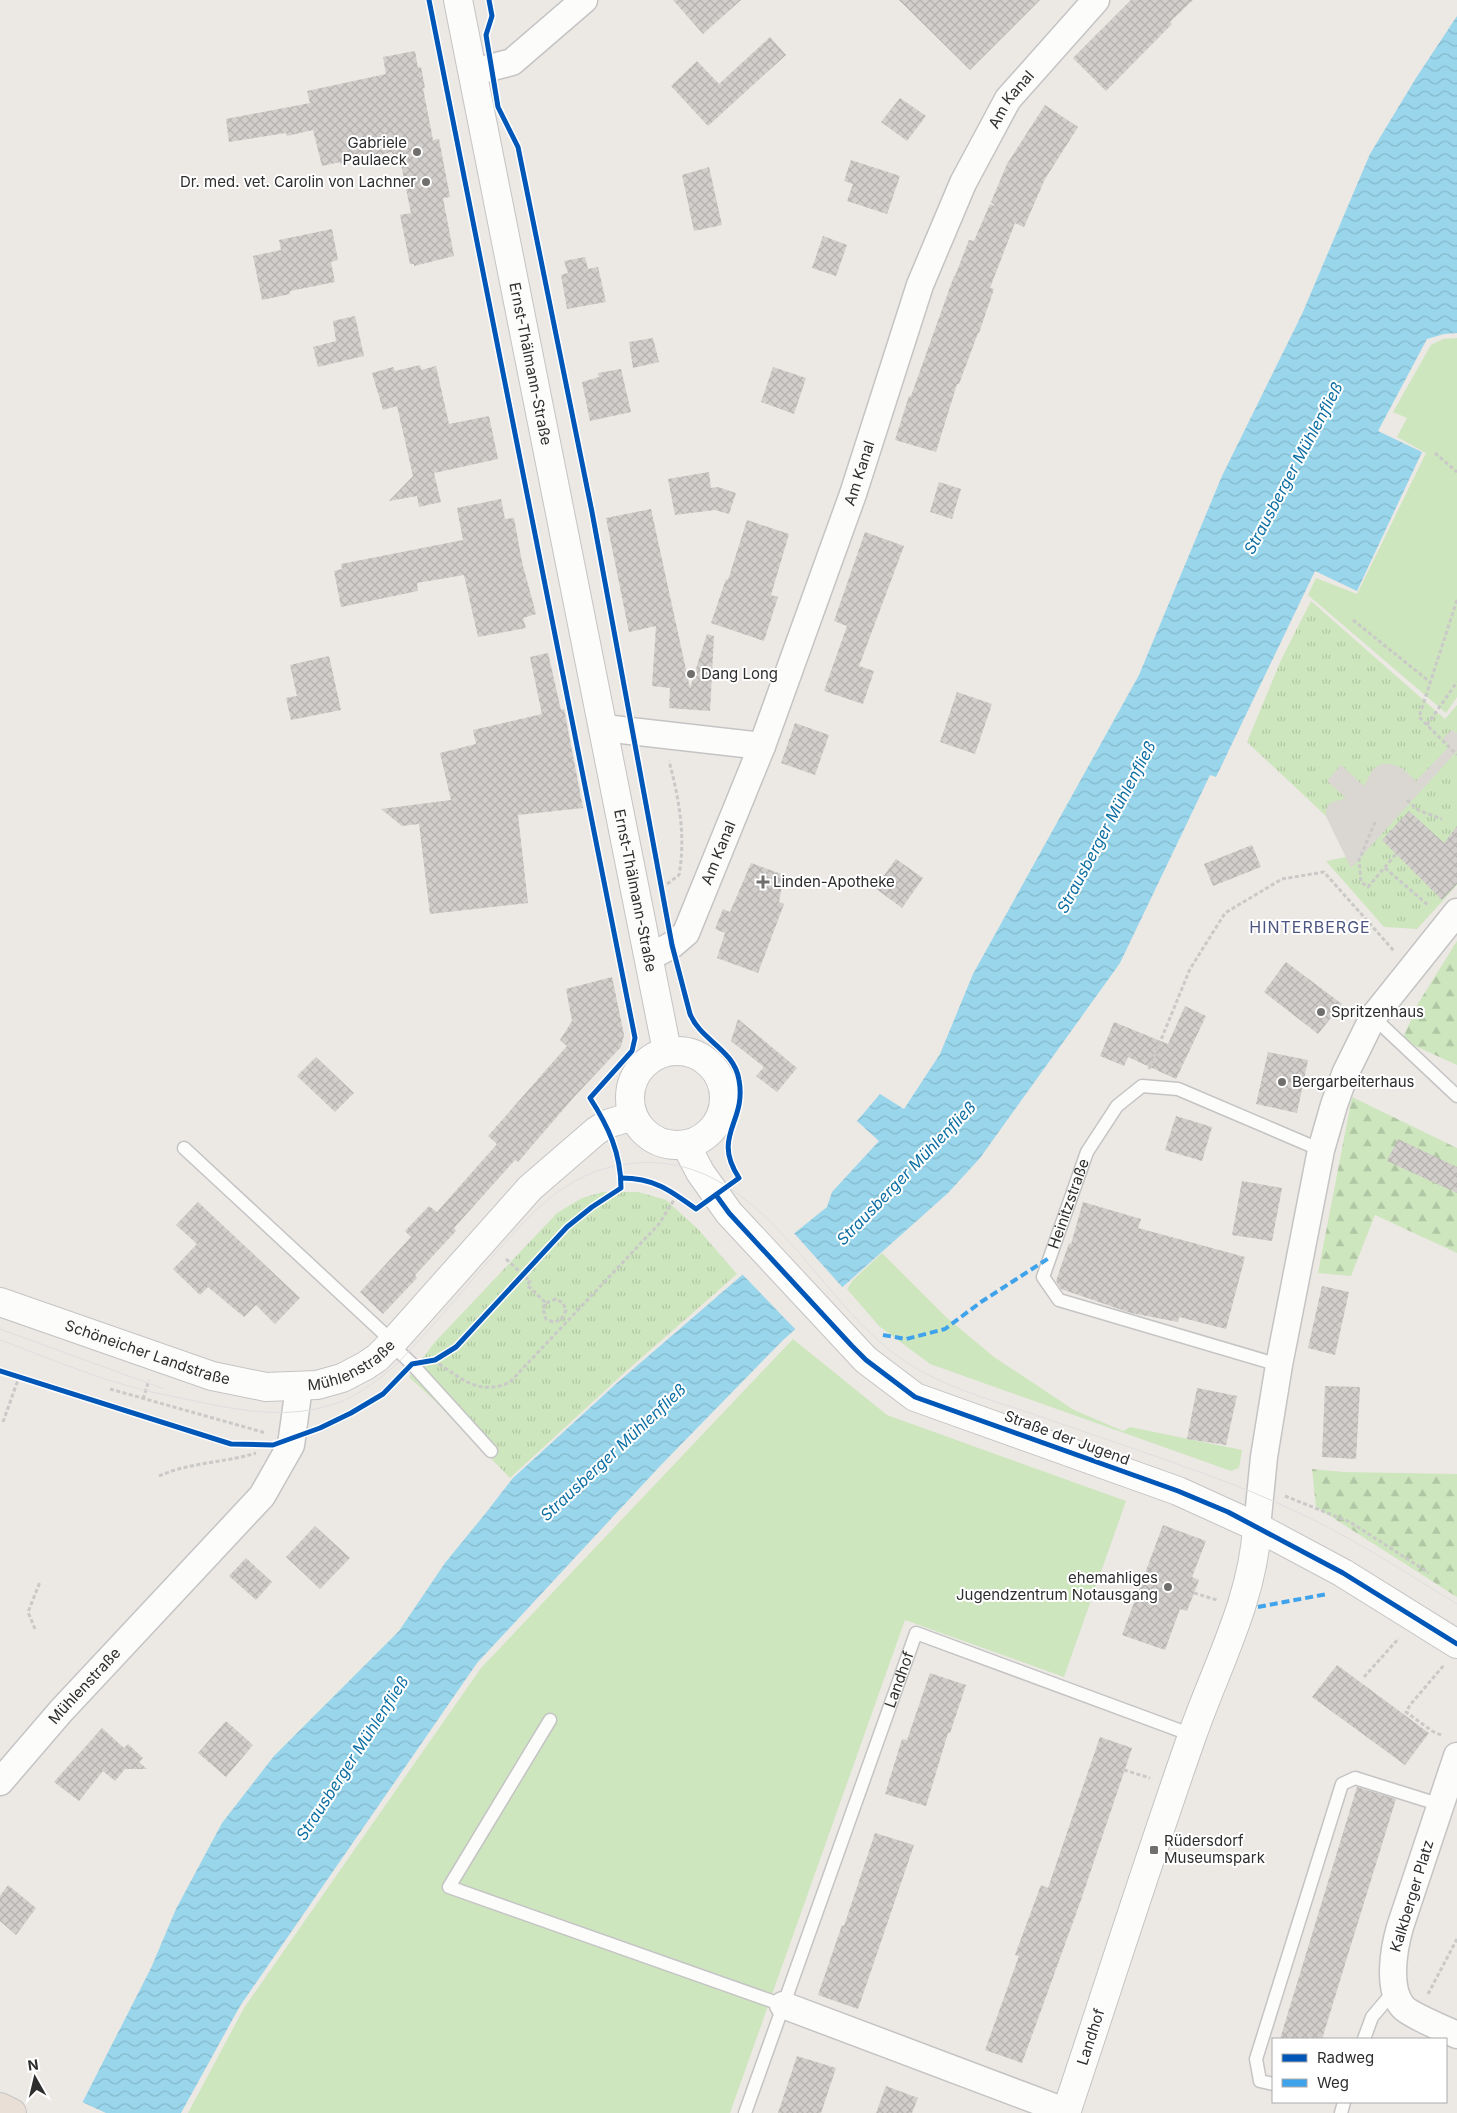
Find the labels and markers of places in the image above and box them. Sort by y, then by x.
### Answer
place label: Gabriele Paulaeck [343,133,408,169]
marker: Gabriele Paulaeck [411,146,423,158]
place label: Dr. med. vet. Carolin von Lachner [180,172,416,191]
marker: Dr. med. vet. Carolin von Lachner [420,176,432,188]
place label: Dang Long [701,664,778,683]
marker: Dang Long [685,668,697,680]
place label: Linden-Apotheke [773,872,895,891]
marker: Linden-Apotheke [757,876,769,888]
place label: Spritzenhaus [1331,1002,1424,1021]
marker: Spritzenhaus [1315,1006,1327,1018]
place label: Bergarbeiterhaus [1292,1072,1415,1091]
marker: Bergarbeiterhaus [1276,1076,1288,1088]
place label: ehemahliges Jugendzentrum Notausgang [956,1568,1158,1604]
marker: ehemahliges Jugendzentrum Notausgang [1162,1581,1174,1593]
place label: Rüdersdorf Museumspark [1164,1831,1266,1867]
marker: Rüdersdorf Museumspark [1148,1844,1160,1856]

